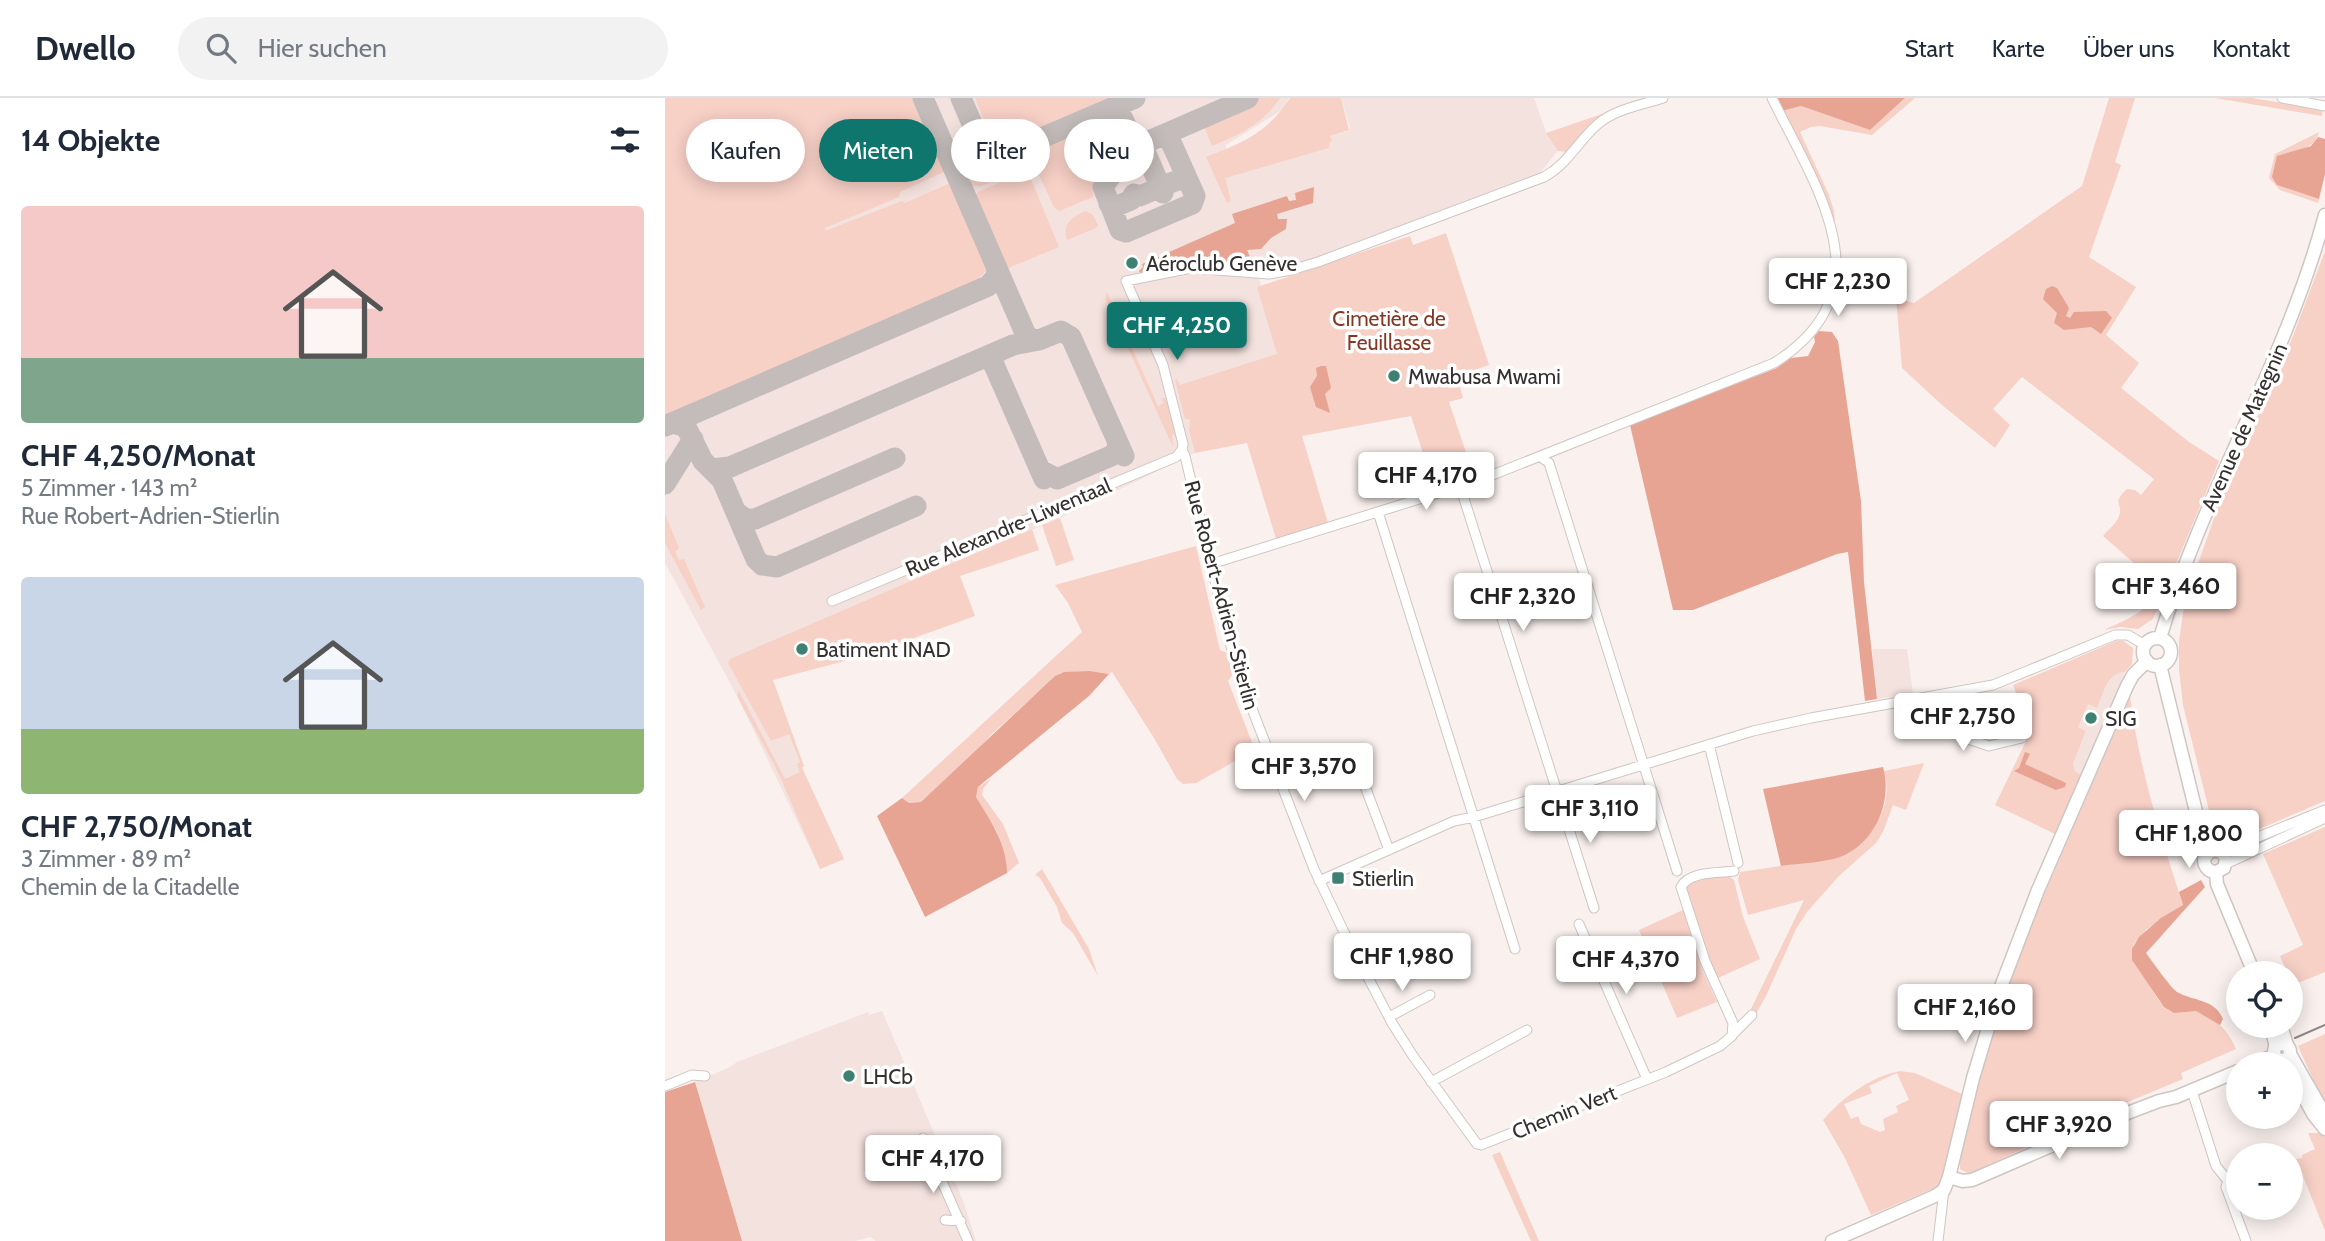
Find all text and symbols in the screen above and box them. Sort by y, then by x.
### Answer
search box [178,17,668,80]
text: Dwello [35,28,136,68]
icon: search [202,29,240,67]
text: Hier suchen [258,32,387,64]
text: Start [1905,34,1954,63]
text: Karte [1992,34,2045,63]
text: Über uns [2083,34,2174,63]
text: Kontakt [2212,34,2290,63]
chip: Kaufen [686,119,805,182]
chip: Mieten [819,119,937,182]
chip: Filter [951,119,1050,182]
chip: Neu [1064,119,1154,182]
icon: filters [606,121,644,159]
text: 14 Objekte [21,122,160,159]
icon: home [270,251,396,377]
place label: Aéroclub Genève [1146,251,1298,276]
marker: Aéroclub Genève [1124,255,1140,271]
pin: CHF 2,230 [1758,258,1918,318]
text: CHF 2,230 [1785,267,1891,295]
pin: CHF 4,250 [1097,302,1257,362]
park label: Cimetière de Feuillasse [1332,306,1446,355]
text: CHF 4,250 [1123,311,1231,339]
street label: Avenue de Mategnin [2196,339,2292,515]
place label: Mwabusa Mwami [1408,364,1561,389]
marker: Mwabusa Mwami [1386,368,1402,384]
text: CHF 4,250/Monat [21,437,255,474]
pin: CHF 4,170 [1346,452,1506,512]
text: CHF 4,170 [1374,461,1478,489]
street label: Rue Alexandre-Liwentaal [901,472,1115,582]
text: 5 Zimmer · 143 m² [21,474,197,502]
street label: Rue Robert-Adrien-Stierlin [1179,478,1265,712]
text: Rue Robert-Adrien-Stierlin [21,502,280,530]
pin: CHF 3,460 [2086,564,2246,623]
text: CHF 3,460 [2111,572,2221,600]
pin: CHF 2,320 [1443,574,1603,633]
text: CHF 2,320 [1470,582,1576,610]
icon: home [270,622,396,748]
place label: Batiment INAD [816,637,951,662]
marker: Batiment INAD [794,641,810,657]
pin: CHF 2,750 [1883,694,2043,753]
text: CHF 2,750 [1910,702,2016,730]
place label: SIG [2105,706,2137,731]
marker: SIG [2083,710,2099,726]
pin: CHF 3,570 [1224,744,1384,803]
text: CHF 3,570 [1251,752,1357,780]
pin: CHF 3,110 [1510,786,1670,845]
text: CHF 3,110 [1541,794,1639,822]
text: CHF 2,750/Monat [21,808,252,845]
pin: CHF 1,800 [2109,810,2269,870]
text: CHF 1,800 [2135,819,2243,847]
text: 3 Zimmer · 89 m² [21,845,191,873]
place label: Stierlin [1352,866,1414,891]
marker: Stierlin [1330,870,1346,886]
text: Chemin de la Citadelle [21,873,239,901]
pin: CHF 1,980 [1322,934,1482,993]
pin: CHF 4,370 [1546,936,1706,996]
text: CHF 1,980 [1350,942,1454,970]
text: CHF 4,370 [1572,945,1680,973]
map controls [2226,961,2303,1220]
button: locate [2226,961,2303,1038]
pin: CHF 2,160 [1885,984,2045,1044]
text: CHF 2,160 [1914,993,2016,1021]
button: + [2226,1052,2303,1129]
place label: LHCb [863,1064,913,1089]
marker: LHCb [841,1068,857,1084]
street label: Chemin Vert [1508,1080,1620,1144]
pin: CHF 3,920 [1979,1102,2139,1161]
text: CHF 3,920 [2006,1110,2112,1138]
pin: CHF 4,170 [853,1136,1013,1195]
button: − [2226,1143,2303,1220]
text: CHF 4,170 [881,1144,985,1172]

